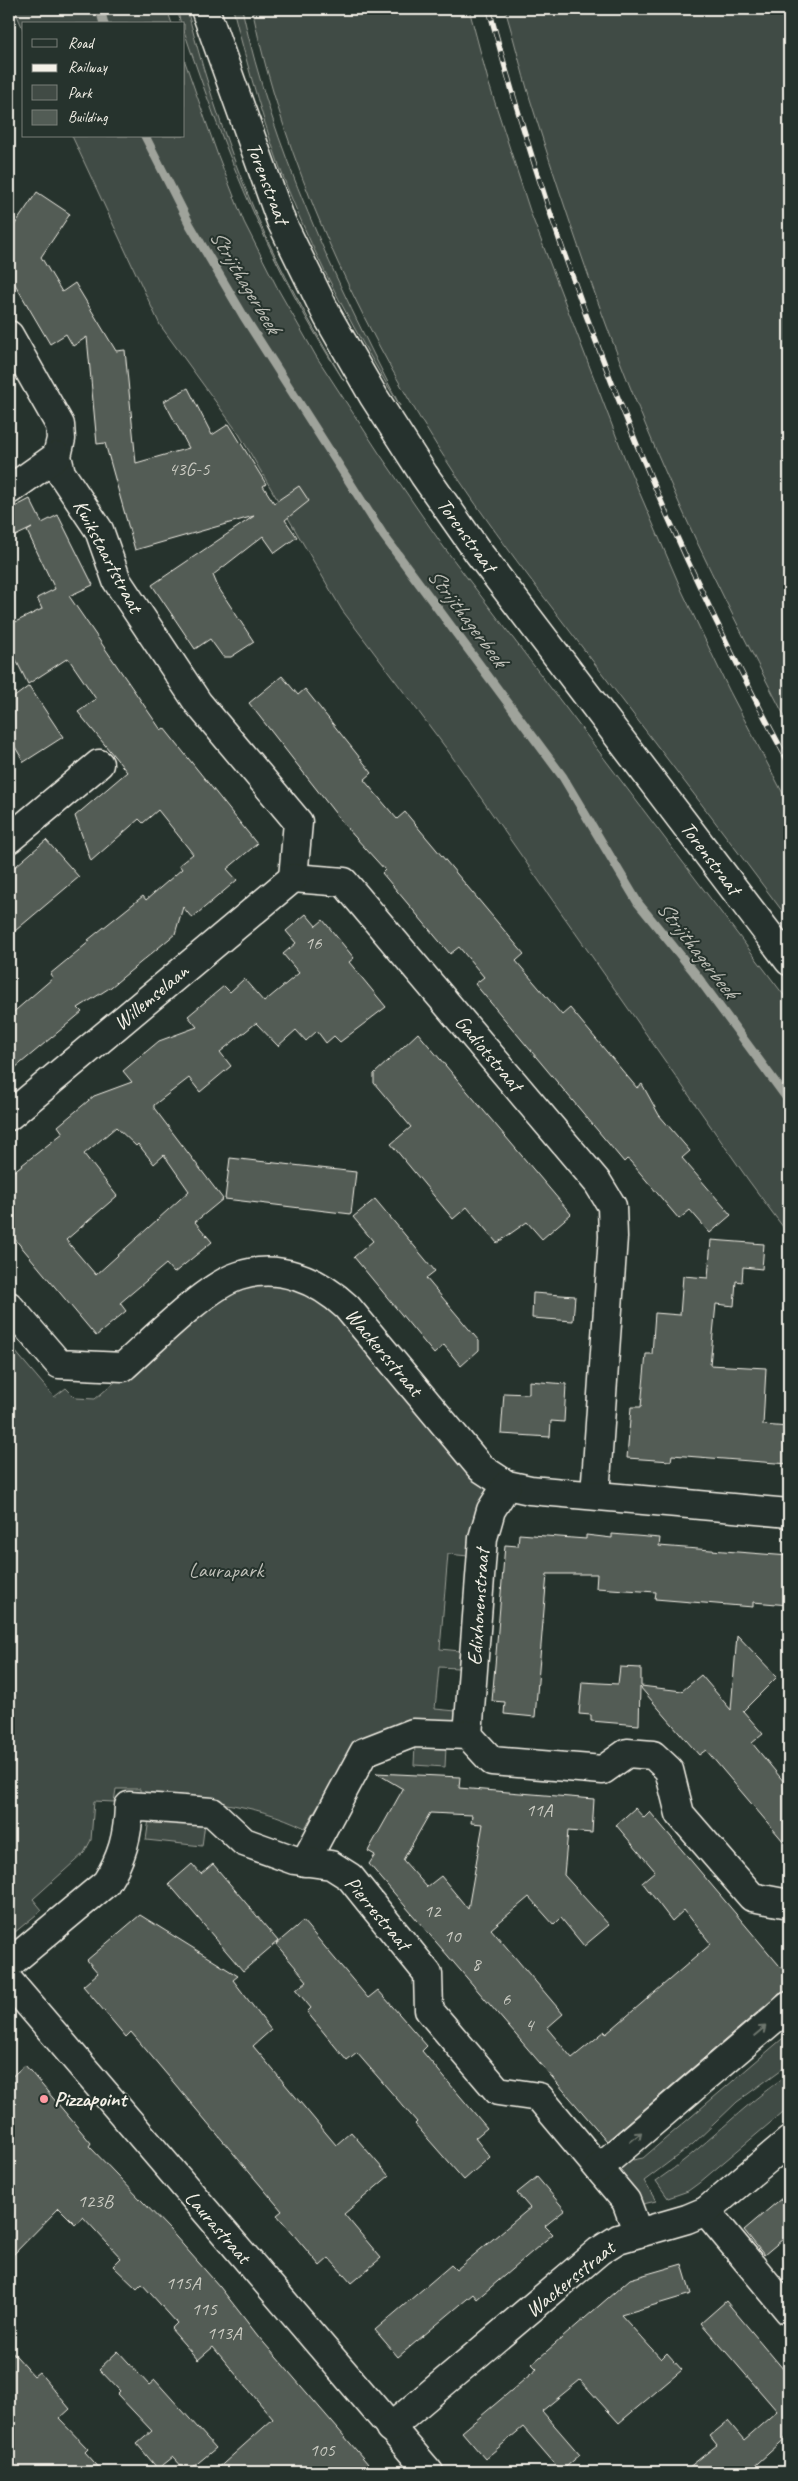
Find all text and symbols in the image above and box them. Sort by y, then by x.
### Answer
legend [22,22,185,138]
text: Road [68,34,95,53]
text: Railway [68,58,109,77]
text: Park [68,84,93,103]
text: Building [68,108,108,127]
street label: Torenstraat [241,138,297,230]
water label: Strijthagerbeek [203,225,289,342]
house number: 43G-5 [168,457,211,481]
street label: Torenstraat [431,493,504,580]
street label: Kwikstaartstraat [67,495,150,619]
water label: Strijthagerbeek [421,563,516,675]
street label: Torenstraat [675,816,749,902]
water label: Strijthagerbeek [651,895,746,1007]
house number: 16 [304,931,323,955]
street label: Willemselaan [108,957,195,1036]
street label: Gadiotstraat [449,1009,531,1099]
street label: Wackersstraat [340,1303,430,1403]
street label: Edixhovenstraat [461,1545,495,1666]
park label: Laurapark [189,1557,266,1583]
house number: 11A [526,1798,554,1822]
street label: Pierrestraat [339,1871,418,1958]
house number: 12 [423,1899,442,1923]
house number: 10 [443,1924,462,1948]
house number: 8 [472,1952,483,1976]
house number: 6 [502,1987,512,2011]
house number: 4 [525,2013,536,2037]
one-way arrow [753,2026,766,2037]
place label: Pizzapoint [54,2086,129,2112]
marker: Pizzapoint [38,2093,50,2105]
one-way arrow [629,2131,642,2142]
street label: Laurastraat [179,2185,258,2270]
house number: 123B [77,2189,114,2213]
street label: Wackersstraat [520,2234,621,2323]
house number: 115A [165,2271,202,2295]
house number: 115 [191,2297,218,2321]
house number: 113A [206,2321,243,2345]
house number: 105 [309,2438,336,2462]

